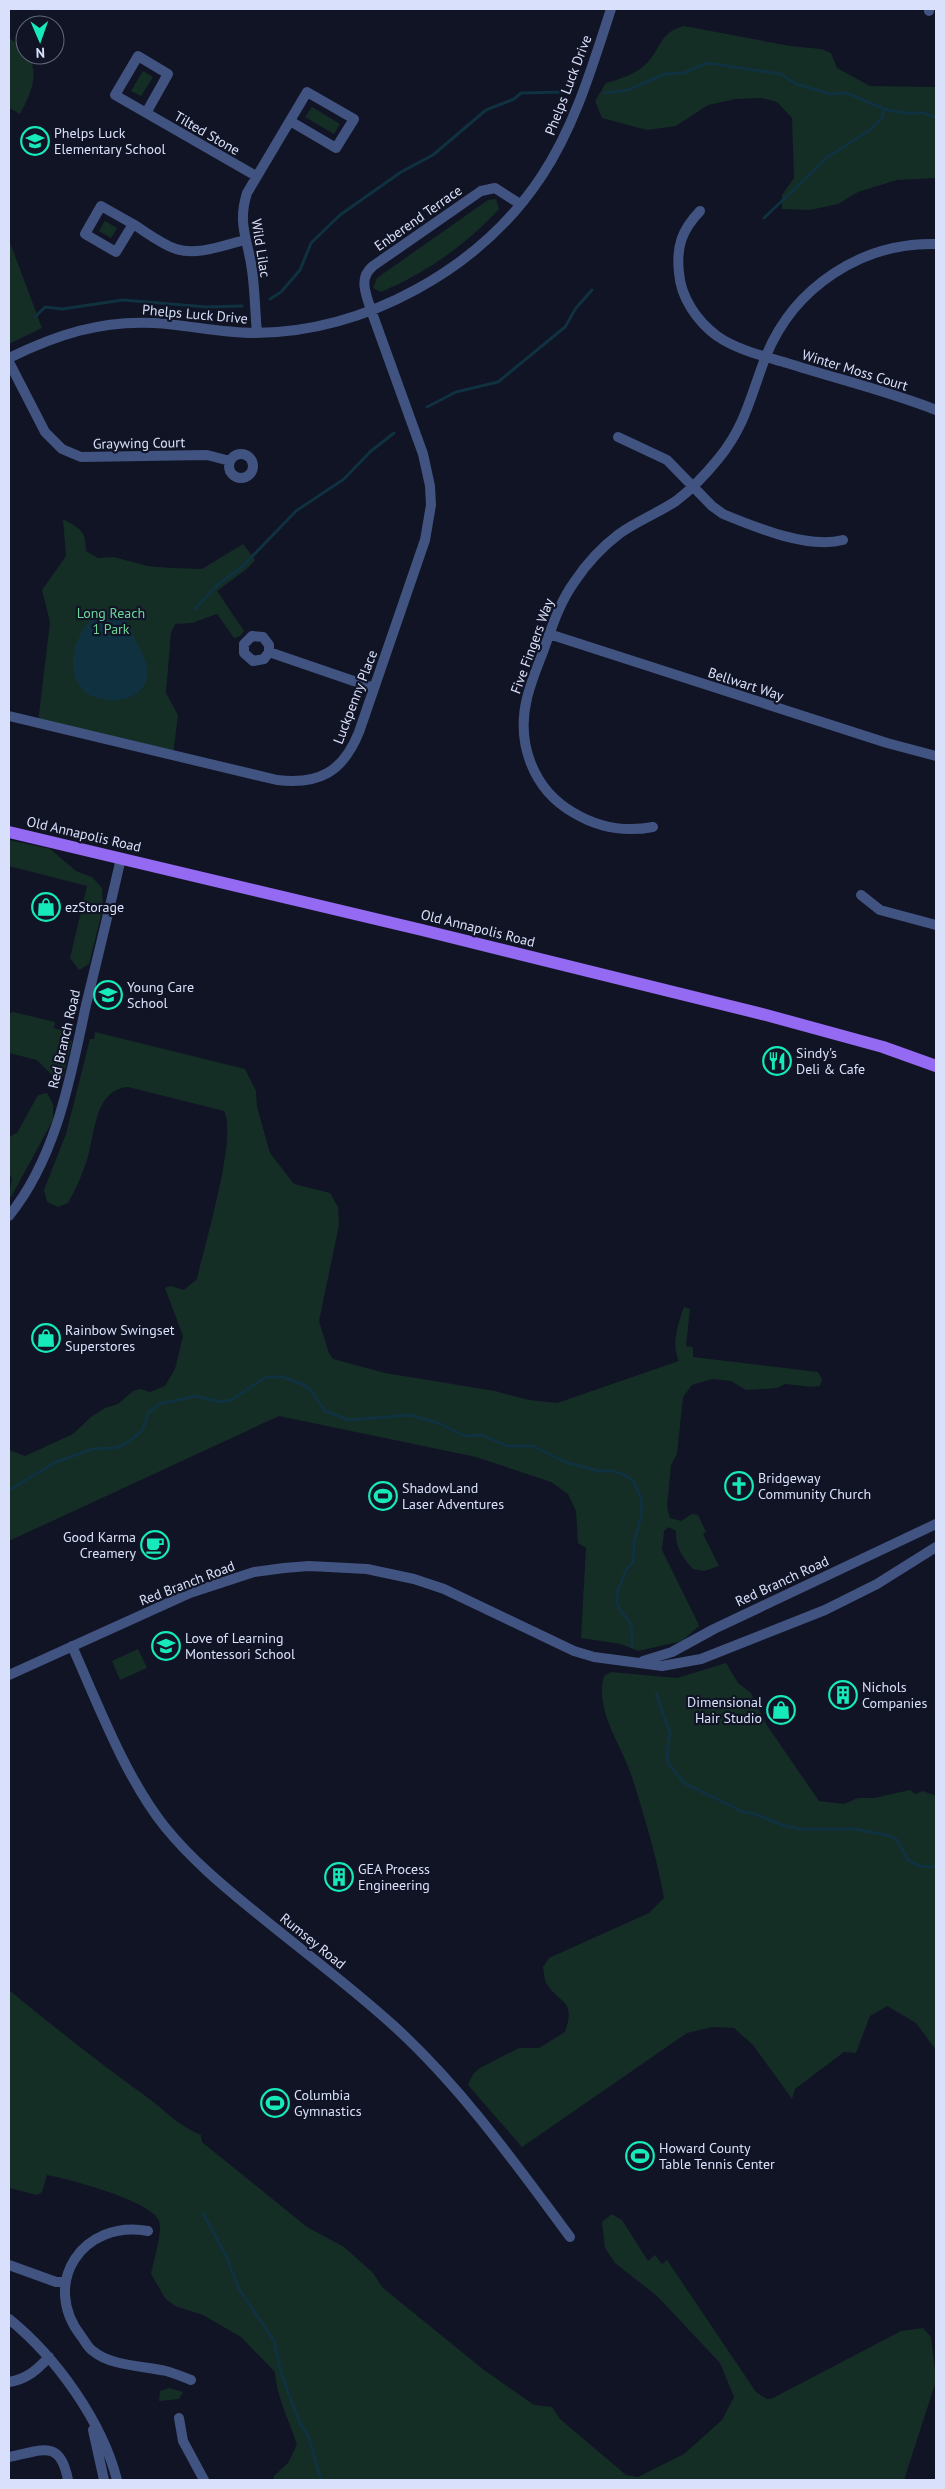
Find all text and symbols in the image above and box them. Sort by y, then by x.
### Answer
north arrow [15,15,65,65]
street label: Phelps Luck Drive [541,32,595,138]
text: N [36,44,45,62]
street label: Tilted Stone [171,107,243,159]
place label: Phelps Luck Elementary School [54,124,166,158]
school or university icon: Phelps Luck Elementary School [20,126,50,156]
street label: Enberend Terrace [371,181,465,255]
street label: Wild Lilac [247,217,275,279]
street label: Phelps Luck Drive [141,300,249,328]
street label: Winter Moss Court [800,345,910,395]
street label: Graywing Court [93,433,186,453]
street label: Five Fingers Way [506,595,558,696]
park label: Long Reach 1 Park [77,604,145,638]
street label: Luckpenny Place [329,647,381,747]
street label: Bellwart Way [706,663,787,705]
street label: Old Annapolis Road [25,812,143,856]
shop icon: ezStorage [31,892,61,922]
place label: ezStorage [65,898,124,916]
street label: Old Annapolis Road [419,905,537,951]
place label: Young Care School [127,978,194,1012]
school or university icon: Young Care School [93,980,123,1010]
street label: Red Branch Road [44,988,84,1090]
place label: Sindy's Deli & Cafe [796,1044,865,1078]
restaurant icon: Sindy's Deli & Cafe [762,1046,792,1076]
place label: Rainbow Swingset Superstores [65,1321,175,1355]
shop icon: Rainbow Swingset Superstores [31,1323,61,1353]
place label: Bridgeway Community Church [758,1469,871,1503]
church icon: Bridgeway Community Church [724,1471,754,1501]
place label: ShadowLand Laser Adventures [402,1479,504,1513]
sports icon: ShadowLand Laser Adventures [368,1481,398,1511]
place label: Good Karma Creamery [63,1528,136,1562]
cafe icon: Good Karma Creamery [140,1530,170,1560]
street label: Red Branch Road [732,1552,832,1610]
street label: Red Branch Road [137,1557,237,1609]
place label: Love of Learning Montessori School [185,1629,295,1663]
school or university icon: Love of Learning Montessori School [151,1631,181,1661]
place label: Nichols Companies [862,1678,927,1712]
building icon: Nichols Companies [828,1680,858,1710]
place label: Dimensional Hair Studio [687,1693,762,1727]
shop icon: Dimensional Hair Studio [766,1695,796,1725]
place label: GEA Process Engineering [358,1860,430,1894]
building icon: GEA Process Engineering [324,1862,354,1892]
street label: Rumsey Road [277,1909,349,1973]
place label: Columbia Gymnastics [294,2086,362,2120]
sports icon: Columbia Gymnastics [260,2088,290,2118]
place label: Howard County Table Tennis Center [659,2139,775,2173]
sports icon: Howard County Table Tennis Center [625,2141,655,2171]

